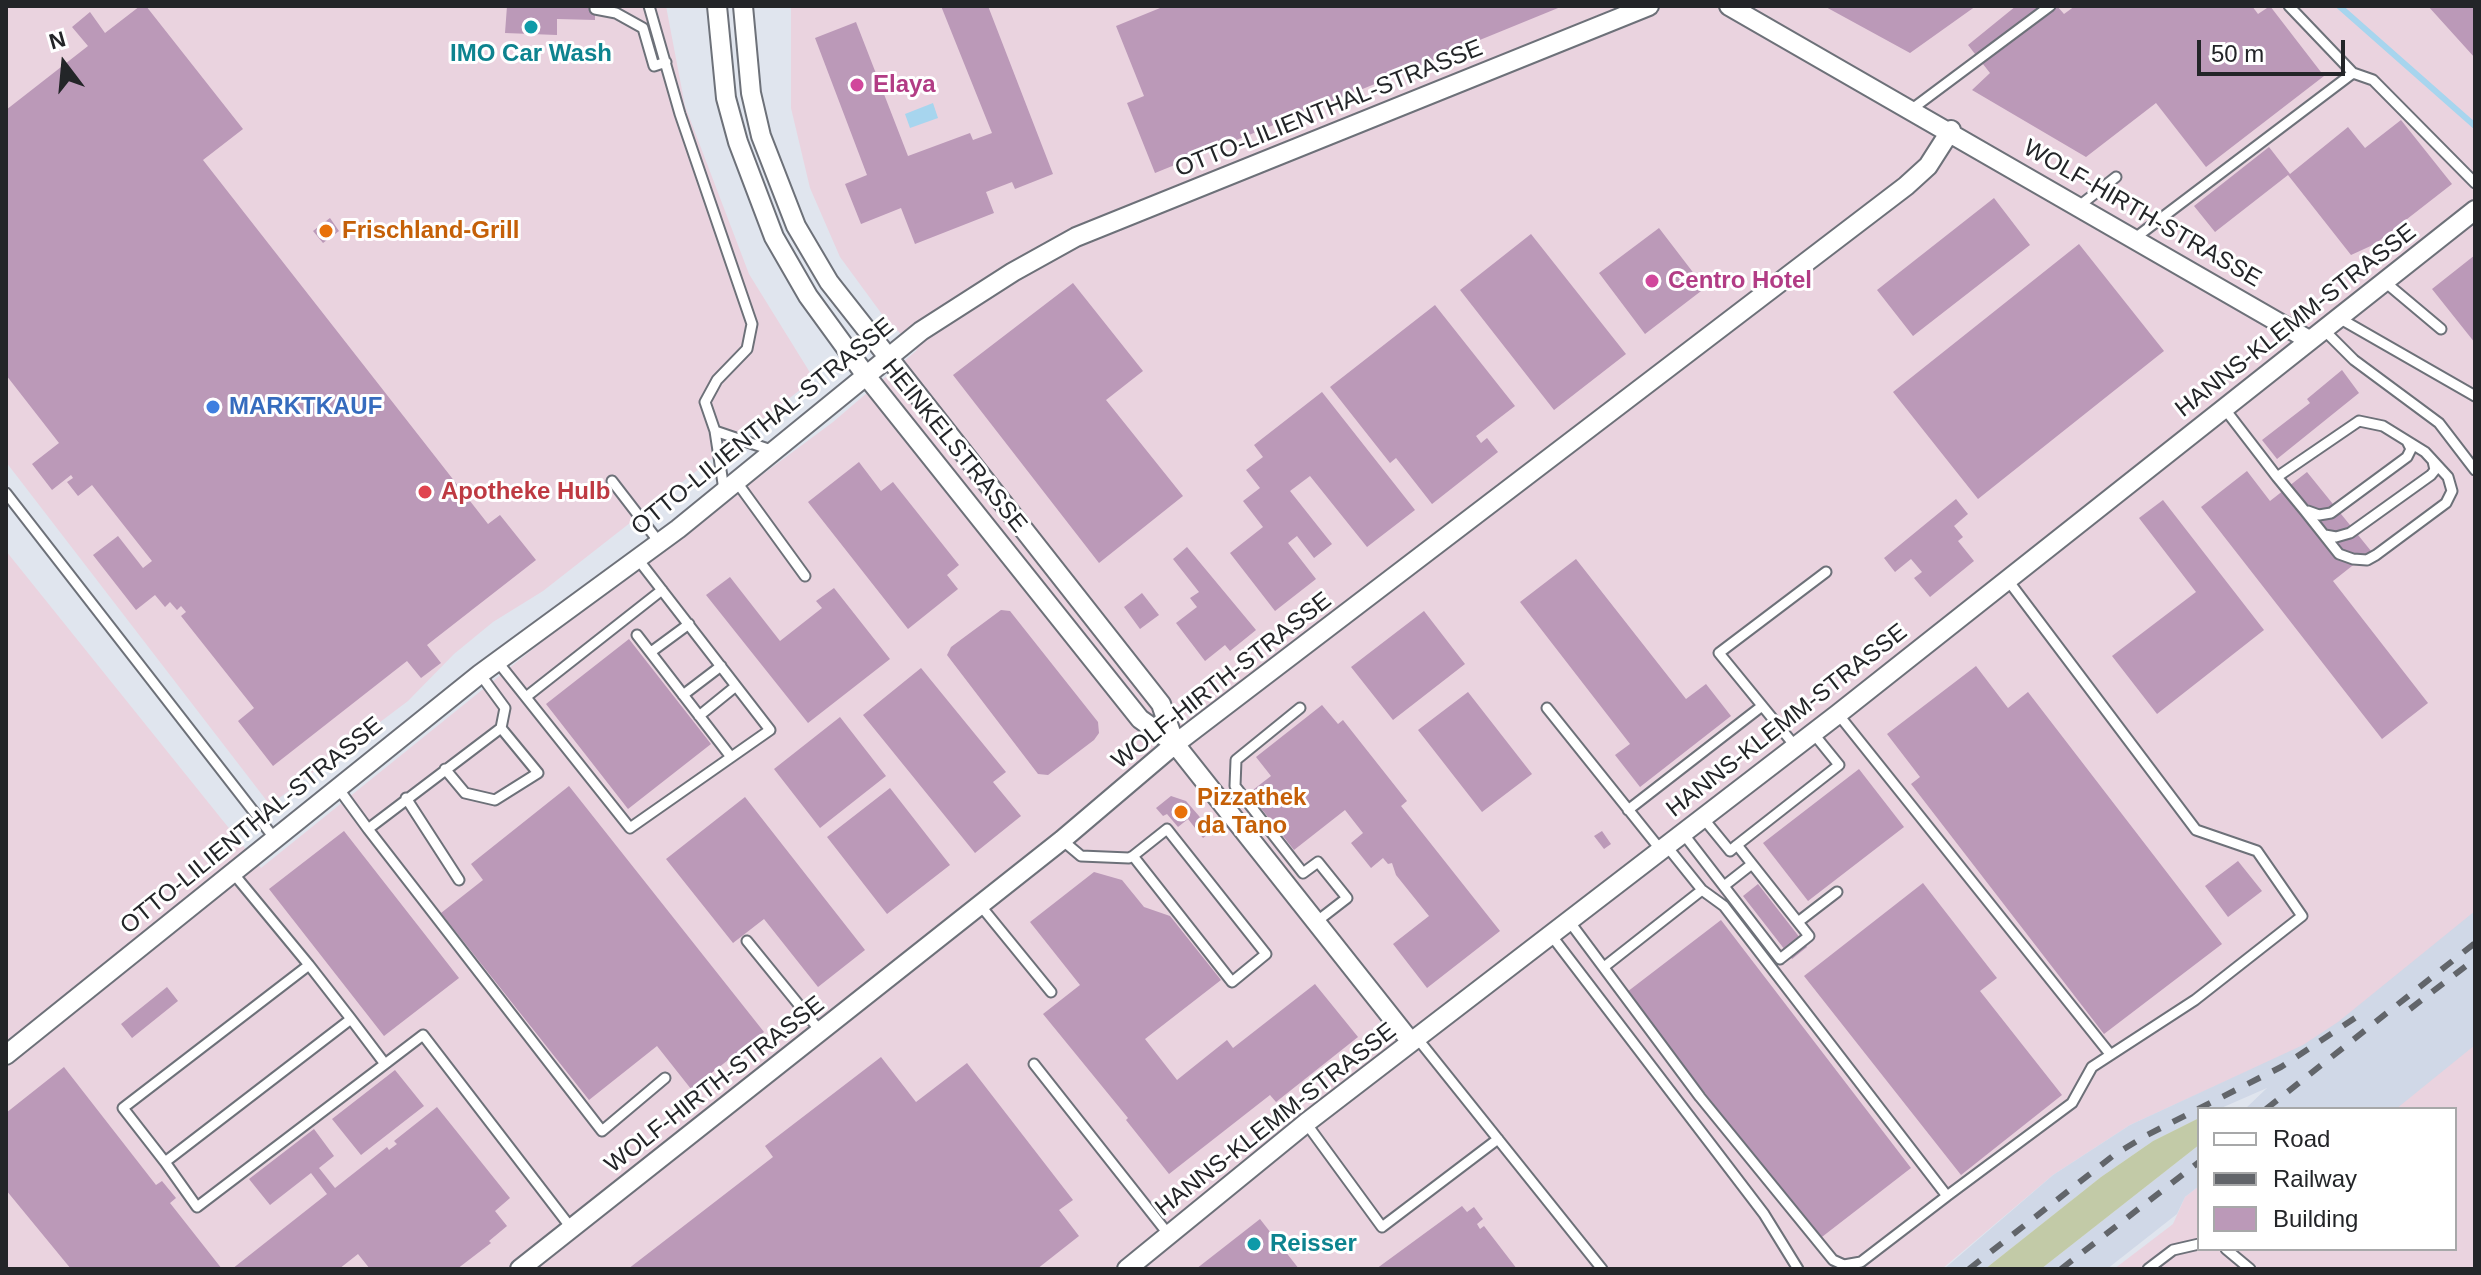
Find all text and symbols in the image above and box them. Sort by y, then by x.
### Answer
marker: IMO Car Wash [522,18,540,36]
north arrow [24,24,104,104]
scale bar [2201,24,2349,74]
text: N [46,26,68,55]
street label: OTTO-LILIENTHAL-STRASSE [1171,34,1487,184]
place label: IMO Car Wash [450,40,612,68]
text: 50 m [2211,40,2264,67]
place label: Elaya [873,71,936,99]
marker: Elaya [848,76,866,94]
street label: WOLF-HIRTH-STRASSE [2018,134,2266,294]
place label: Frischland-Grill [342,217,519,245]
street label: HANNS-KLEMM-STRASSE [2170,218,2422,424]
marker: Frischland-Grill [317,222,335,240]
place label: Centro Hotel [1668,267,1812,295]
marker: Centro Hotel [1643,272,1661,290]
street label: OTTO-LILIENTHAL-STRASSE [626,312,900,542]
street label: HEINKELSTRASSE [875,353,1033,539]
place label: MARKTKAUF [229,393,382,421]
marker: MARKTKAUF [204,398,222,416]
place label: Apotheke Hulb [441,478,610,506]
marker: Apotheke Hulb [416,483,434,501]
street label: WOLF-HIRTH-STRASSE [1107,586,1337,776]
street label: HANNS-KLEMM-STRASSE [1661,618,1913,824]
street label: OTTO-LILIENTHAL-STRASSE [115,711,389,941]
place label: Pizzathek da Tano [1197,784,1306,840]
marker: Pizzathek da Tano [1172,803,1190,821]
street label: WOLF-HIRTH-STRASSE [600,990,830,1180]
street label: HANNS-KLEMM-STRASSE [1150,1017,1402,1223]
legend [2197,1107,2457,1251]
text: Road [2273,1125,2330,1152]
text: Railway [2273,1165,2357,1192]
text: Building [2273,1205,2358,1232]
place label: Reisser [1270,1230,1357,1258]
marker: Reisser [1245,1235,1263,1253]

